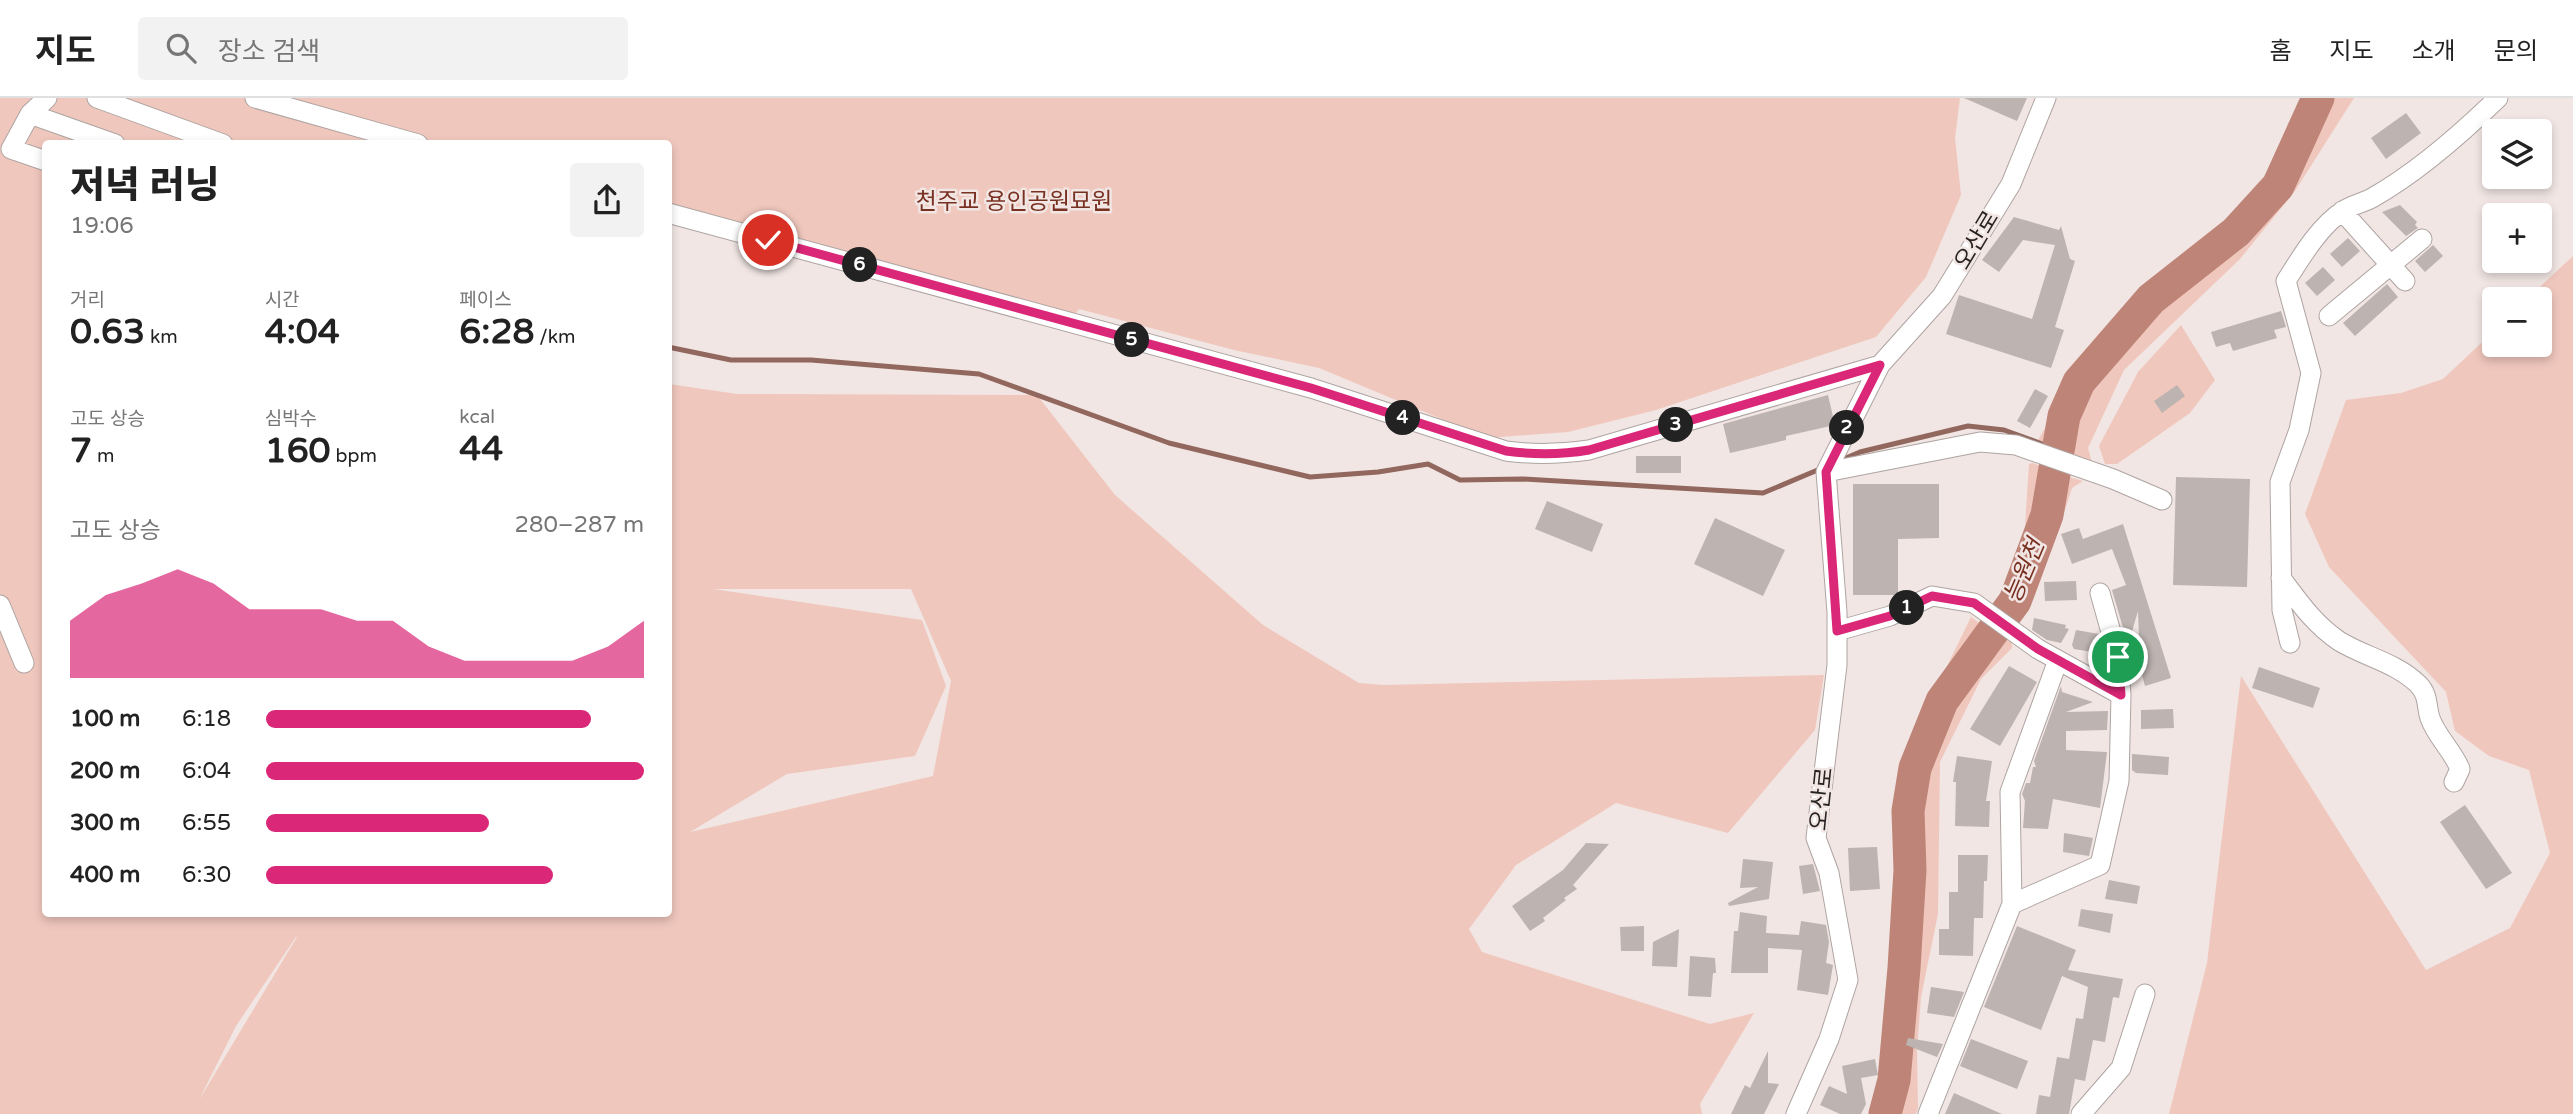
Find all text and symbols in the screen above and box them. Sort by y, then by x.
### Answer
search box [138,17,628,80]
icon: search [162,29,200,67]
text: 지도 [35,32,96,71]
text: 장소 검색 [218,36,320,67]
text: 홈 [2269,37,2291,66]
text: 지도 [2329,37,2374,66]
text: 소개 [2412,37,2456,66]
text: 문의 [2494,37,2538,66]
map controls [2482,119,2552,357]
button: layers [2482,119,2552,189]
text: 저녁 러닝 [70,163,220,209]
button: share [570,163,644,237]
park label: 천주교 용인공원묘원 [916,188,1112,216]
button: + [2482,203,2552,273]
street label: 오산로 [1949,206,2005,275]
pin [738,210,798,270]
text: 19:06 [70,212,134,240]
icon: check [749,221,787,259]
pin: 6 [842,248,878,282]
text: 6 [854,253,865,275]
button: − [2482,287,2552,357]
text: 거리 [70,289,105,311]
text: 시간 [265,289,300,311]
text: 페이스 [459,289,512,311]
text: 0.63 [70,311,145,353]
text: 4:04 [265,311,340,353]
text: 6:28 [459,311,534,353]
pin: 5 [1114,322,1150,358]
text: km [145,326,178,348]
text: /km [534,326,576,348]
text: 5 [1126,328,1137,350]
pin: 4 [1386,400,1420,436]
text: kcal [459,406,495,428]
text: 4 [1397,406,1408,428]
text: 고도 상승 [70,408,145,430]
text: 심박수 [265,408,317,430]
pin: 3 [1658,408,1694,442]
pin: 2 [1829,410,1864,446]
text: 3 [1670,413,1681,435]
text: 2 [1841,416,1852,438]
text: 44 [459,428,503,470]
text: 7 [70,430,92,472]
text: 160 [265,430,331,472]
text: m [92,445,114,467]
text: bpm [331,445,377,467]
text: 280–287 m [515,511,644,539]
text: 고도 상승 [70,517,161,545]
water label: 능원천 [1998,532,2052,607]
pin: 1 [1890,590,1924,626]
text: 1 [1901,596,1912,618]
pin [2088,627,2148,687]
icon: arrive [2099,638,2137,676]
text: 100 m [70,705,140,733]
text: 6:18 [182,705,231,733]
text: 200 m [70,757,140,785]
text: 6:04 [182,757,231,785]
street label: 오산로 [1805,766,1839,832]
text: 300 m [70,809,140,837]
text: 6:55 [182,809,231,837]
text: 400 m [70,861,140,889]
text: 6:30 [182,861,231,889]

